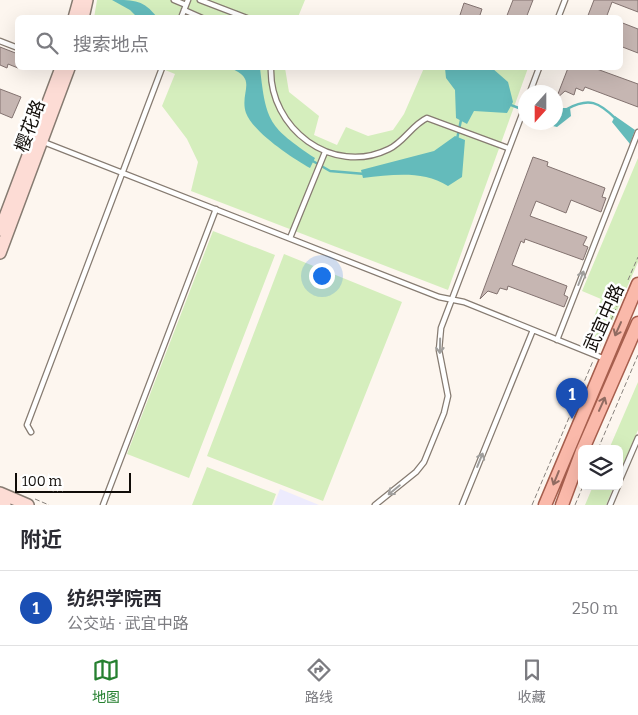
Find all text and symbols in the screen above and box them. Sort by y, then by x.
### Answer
search box [15,15,623,70]
icon: search [33,29,61,57]
text: 搜索地点 [73,33,149,56]
north arrow [518,85,563,130]
street label: 樱花路 [10,97,50,155]
your location [309,263,335,289]
one-way arrow [577,271,586,286]
street label: 武宜中路 [579,281,629,355]
one-way arrow [613,321,622,336]
one-way arrow [435,338,445,354]
pin: 1 [556,378,588,419]
one-way arrow [597,397,607,412]
map controls [578,445,623,490]
button: layers [578,445,623,490]
one-way arrow [476,453,485,468]
scale bar [15,470,131,493]
one-way arrow [550,470,560,485]
text: 100 m [22,473,62,490]
one-way arrow [387,485,401,495]
text: 附近 [20,527,62,553]
text: 纺织学院西 [67,587,162,610]
text: 1 [33,599,39,618]
text: 250 m [572,599,618,618]
text: 公交站 · 武宜中路 [67,614,189,633]
tab: 地图 [92,656,120,706]
tab: 路线 [305,656,333,706]
tab: 收藏 [518,656,546,706]

